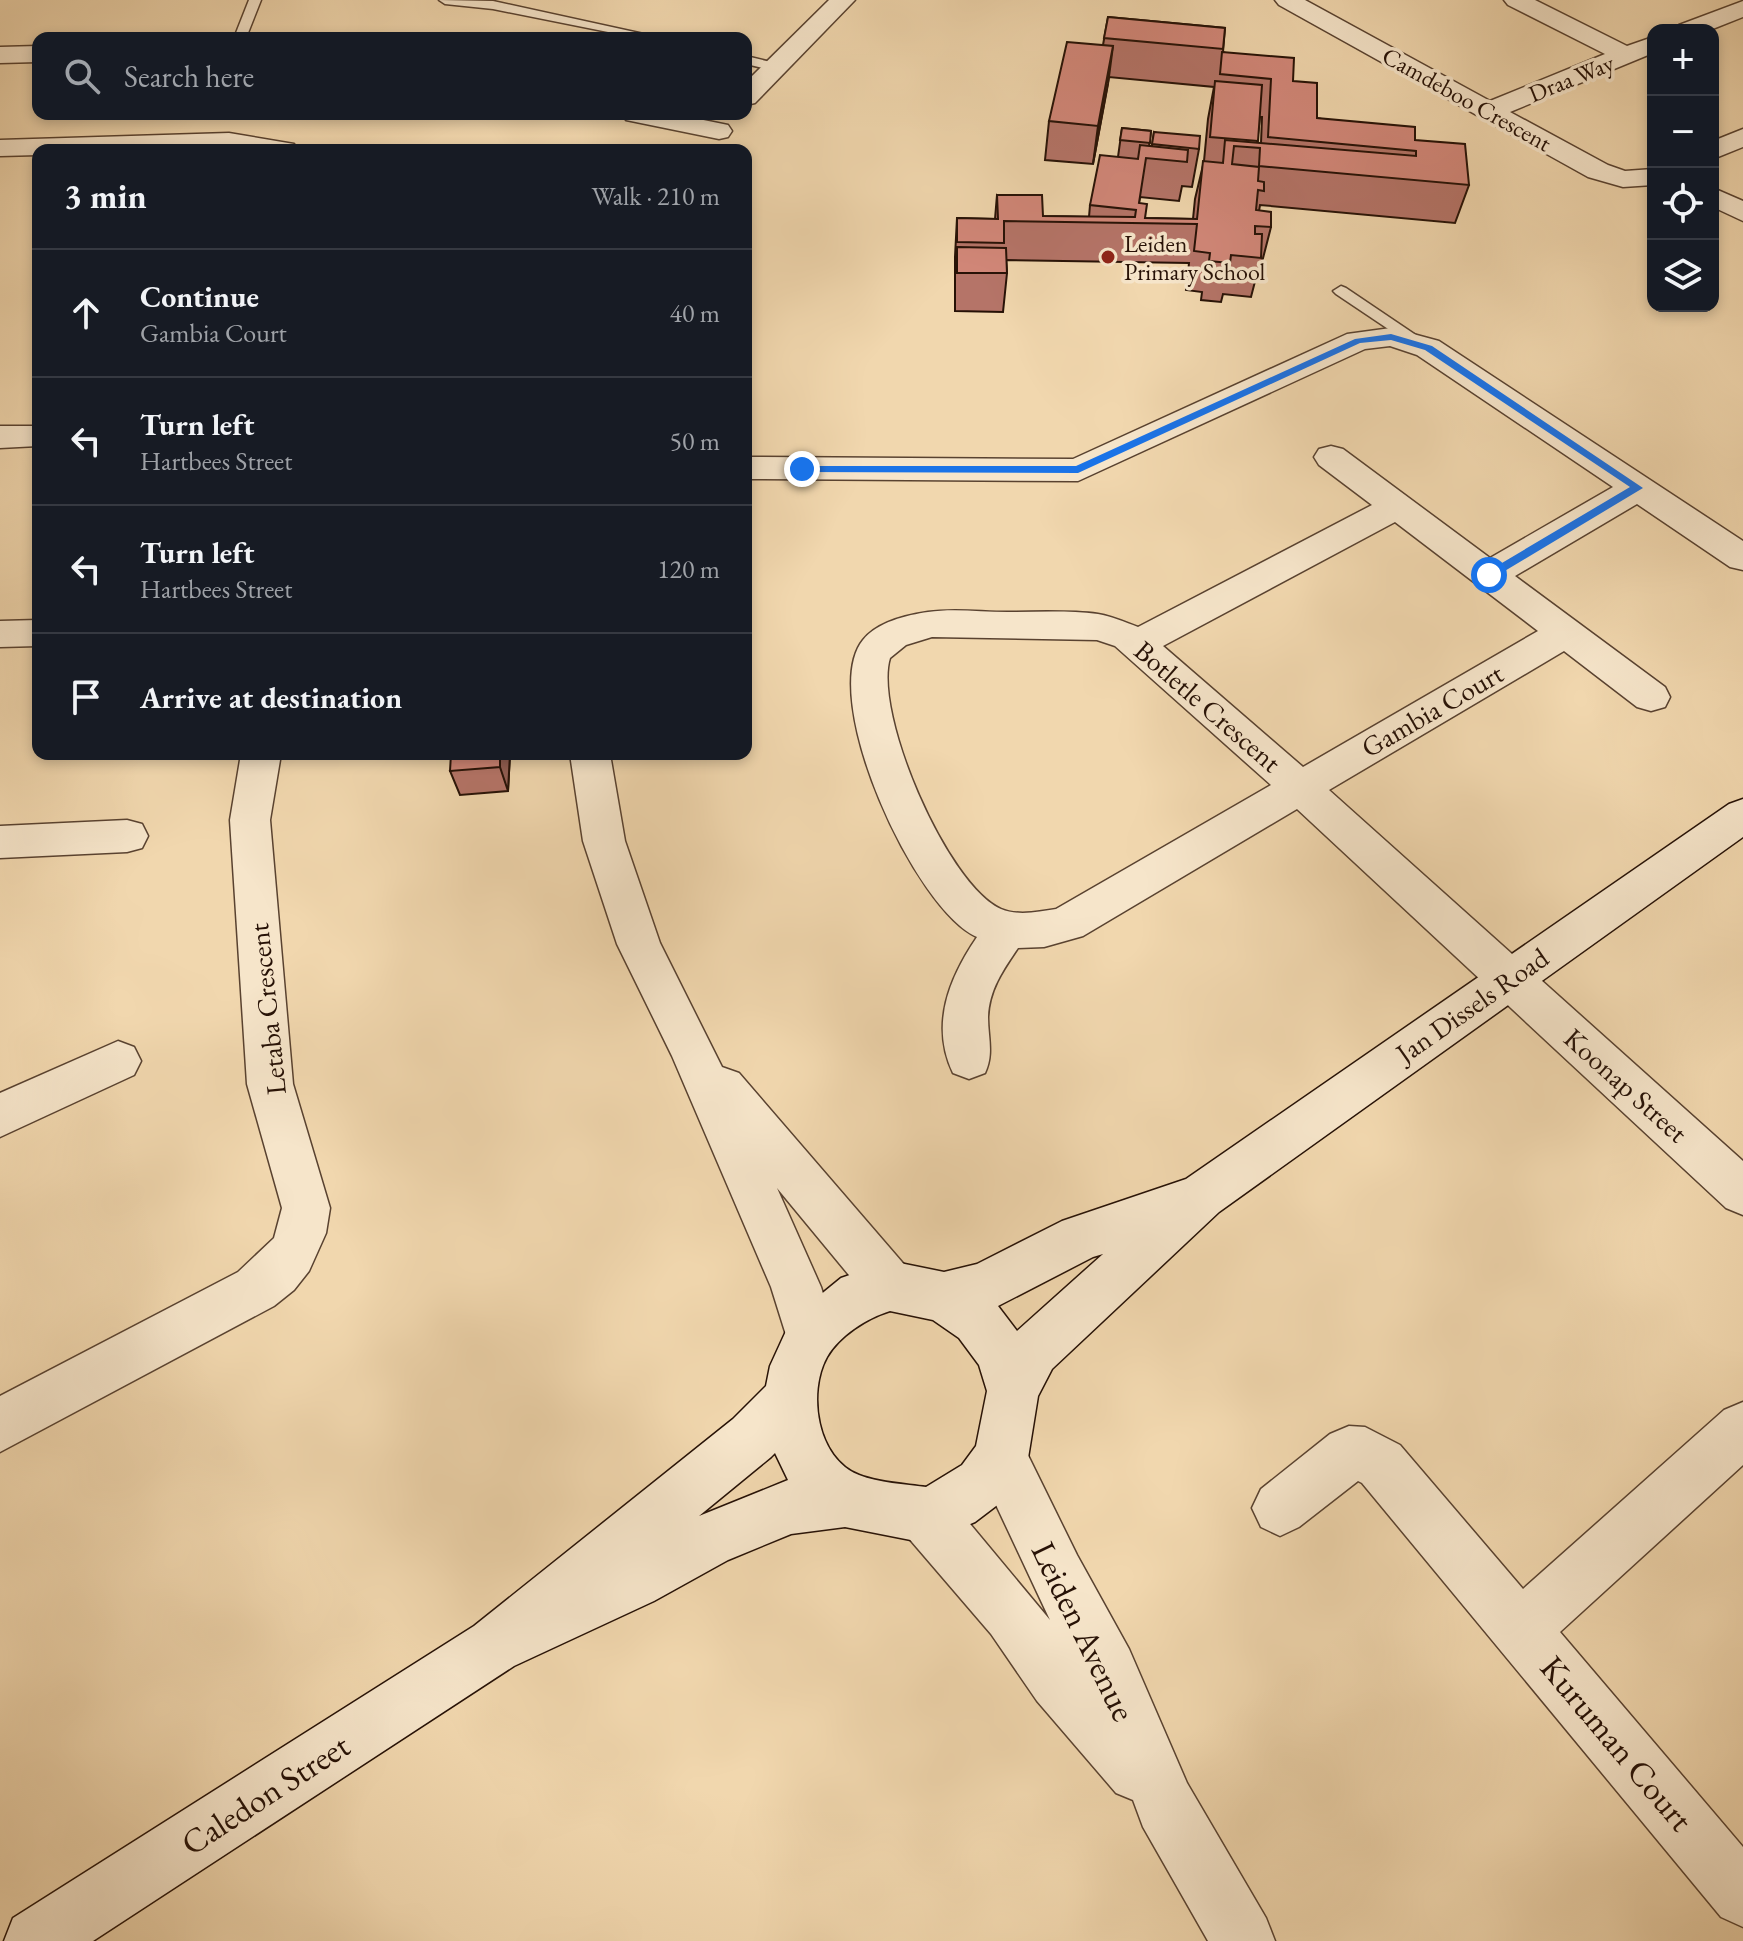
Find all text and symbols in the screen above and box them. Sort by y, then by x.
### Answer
map controls [1647,24,1719,312]
button: + [1647,24,1719,96]
search box [32,32,752,120]
street label: Camdeboo Crescent [1377,40,1557,159]
street label: Draa Way [1524,47,1619,109]
icon: search [60,54,104,98]
text: Search here [124,57,254,96]
button: − [1647,96,1719,168]
button: locate [1647,168,1719,240]
text: 3 min [64,174,147,218]
text: Walk · 210 m [592,179,720,213]
place label: Leiden Primary School [1124,228,1265,287]
button: layers [1647,240,1719,312]
marker: Leiden Primary School [1099,248,1117,266]
text: Continue [140,277,259,316]
icon: ahead [64,291,108,335]
text: 40 m [670,296,720,330]
text: Gambia Court [140,316,287,350]
text: Turn left [140,405,254,444]
icon: left [64,419,108,463]
text: 50 m [670,424,720,458]
text: Hartbees Street [140,444,292,478]
route end [784,451,820,487]
text: Turn left [140,533,254,572]
icon: left [64,547,108,591]
text: 120 m [657,552,720,586]
route start [1471,557,1507,593]
text: Hartbees Street [140,572,292,606]
street label: Botletle Crescent [1127,632,1289,780]
street label: Gambia Court [1355,655,1510,765]
icon: arrive [64,675,108,719]
text: Arrive at destination [140,678,402,717]
street label: Letaba Crescent [240,921,294,1097]
street label: Jan Dissels Road [1387,939,1556,1072]
street label: Koonap Street [1557,1020,1696,1150]
street label: Leiden Avenue [1022,1534,1146,1728]
street label: Kuruman Court [1531,1646,1703,1840]
street label: Caledon Street [172,1723,358,1865]

